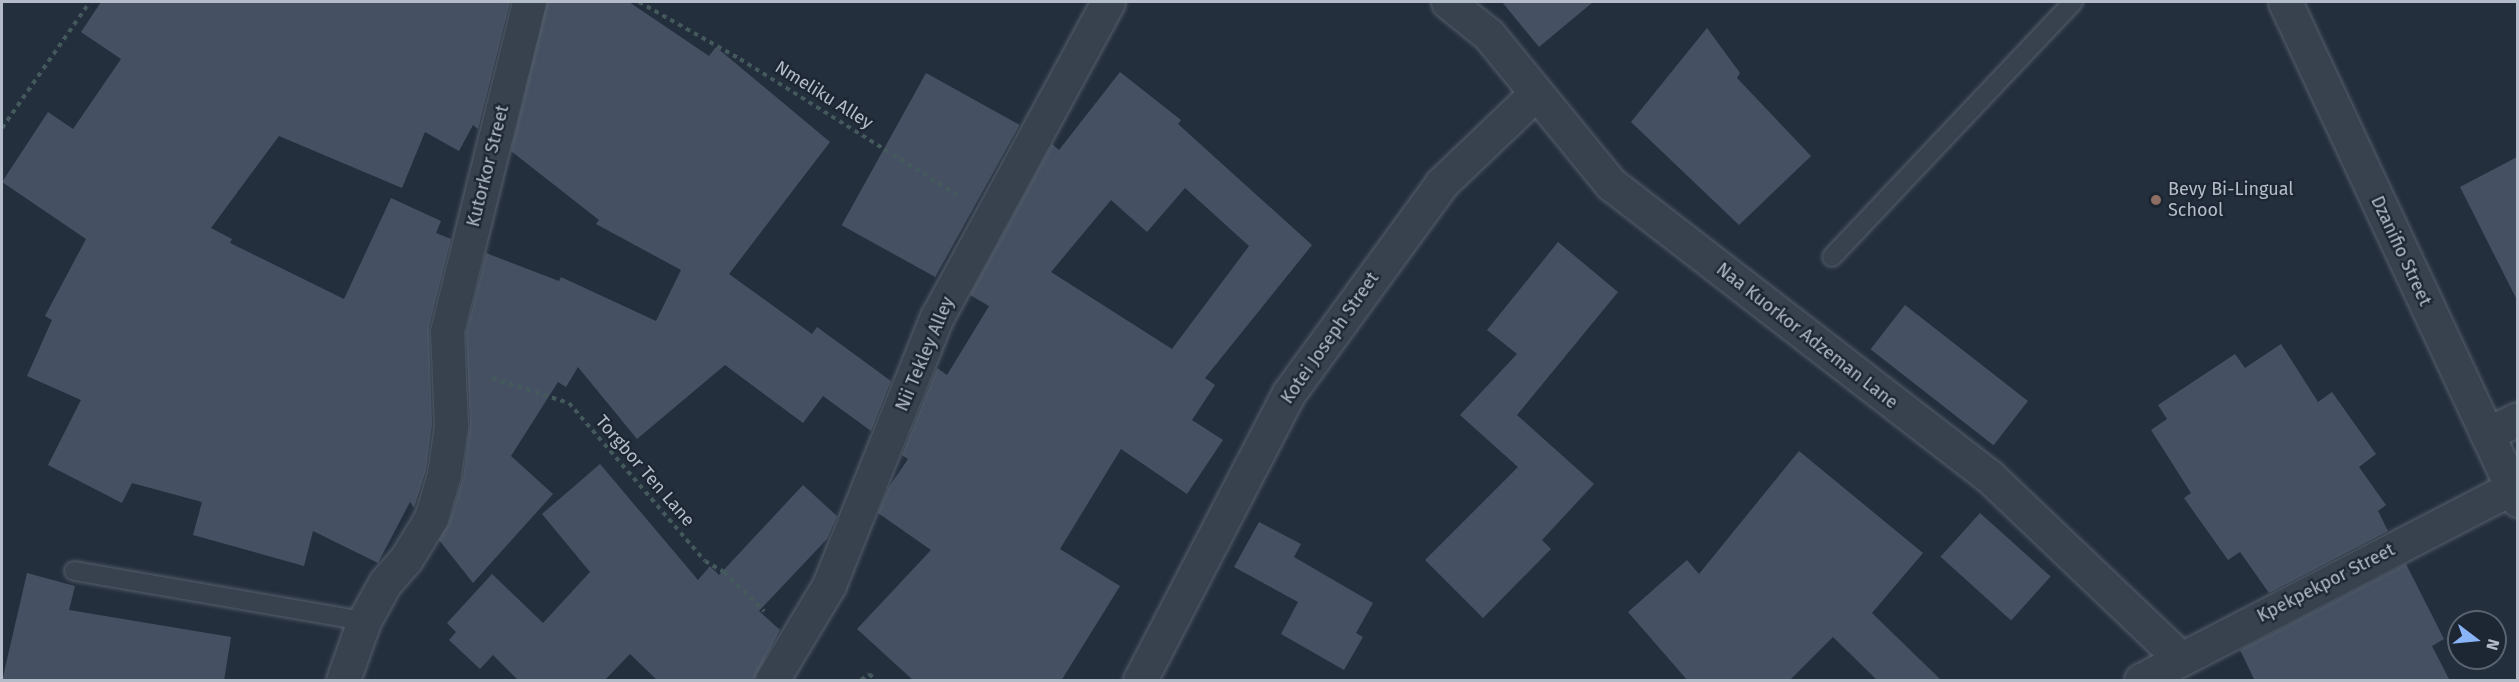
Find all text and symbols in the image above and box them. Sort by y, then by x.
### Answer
street label: Nmeliku Alley [771,56,877,134]
street label: Kutorkor Street [462,103,514,229]
place label: Bevy Bi-Lingual School [2168,179,2294,222]
marker: Bevy Bi-Lingual School [2149,193,2163,207]
street label: Dzanifio Street [2366,193,2436,309]
street label: Naa Kuorkor Adzeman Lane [1712,258,1902,414]
street label: Kotei Joseph Street [1276,268,1384,408]
street label: Nii Tekley Alley [891,293,959,415]
street label: Torgbor Ten Lane [591,411,699,531]
street label: Kpekpekpor Street [2253,539,2399,627]
north arrow [2447,610,2507,670]
text: N [2482,637,2503,652]

